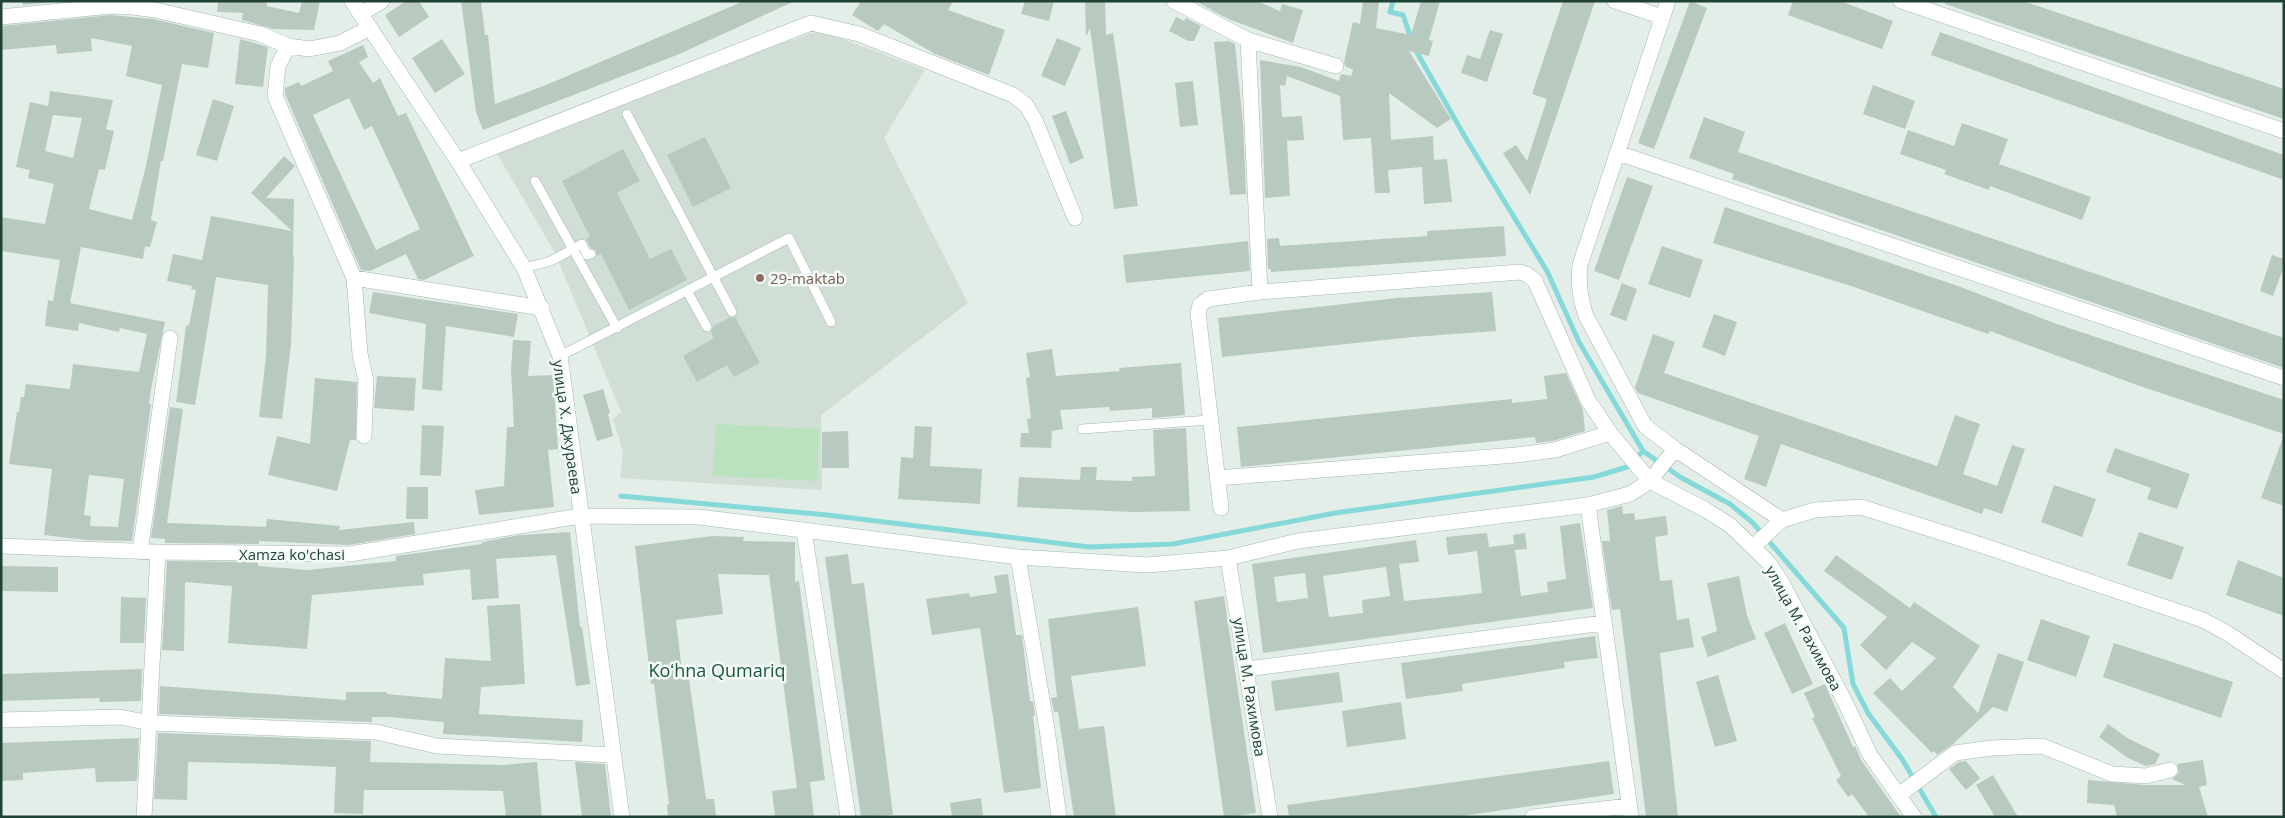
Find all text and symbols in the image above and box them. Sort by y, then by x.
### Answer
place label: 29-maktab [770,268,845,288]
marker: 29-maktab [754,272,766,284]
street label: улица Х. Джураева [549,359,587,495]
street label: Xamza ko'chasi [239,544,345,564]
street label: улица М. Рахимова [1761,562,1847,694]
street label: улица М. Рахимова [1229,616,1271,758]
district label: Koʻhna Qumariq [648,658,786,682]

